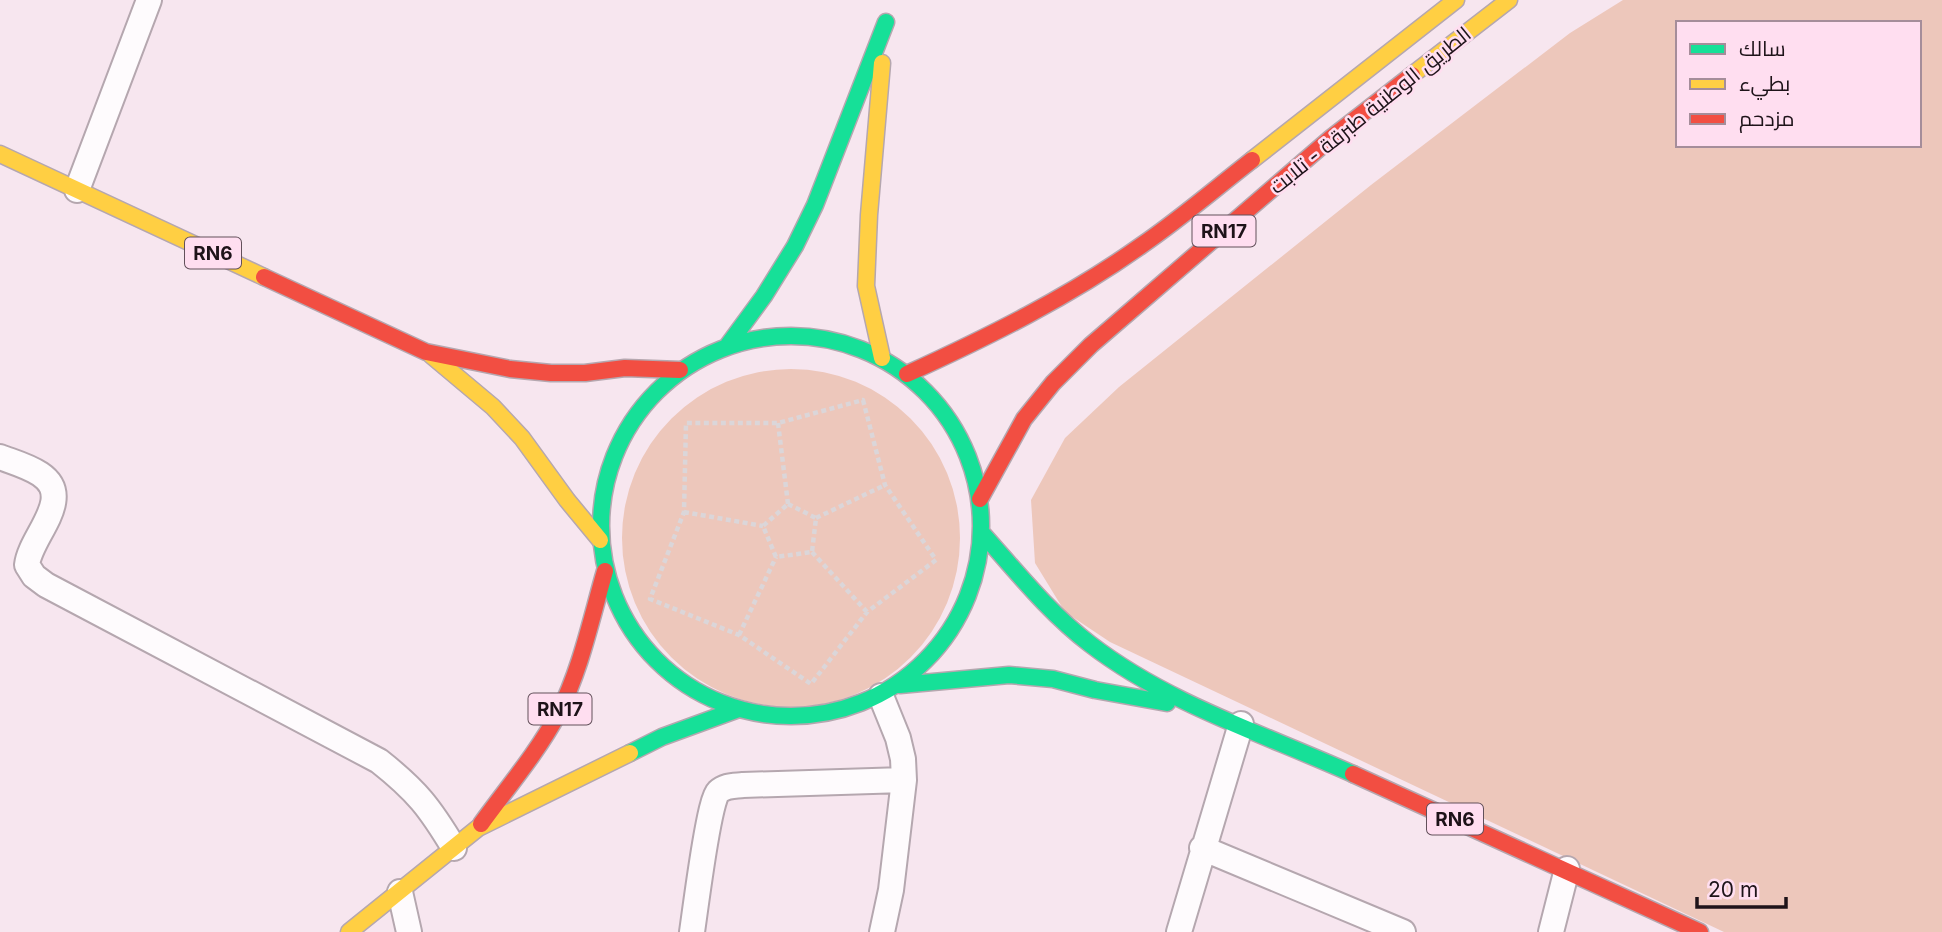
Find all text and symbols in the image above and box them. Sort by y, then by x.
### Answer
street label: الطريق الوطنية طبرقة - تلابت [1264,21,1476,200]
legend [1676,21,1921,147]
text: سالك [1739,36,1786,61]
text: بطيء [1739,71,1790,100]
text: مزدحم [1739,106,1794,133]
road number: RN17 [1192,216,1256,246]
road number: RN6 [185,238,241,268]
road number: RN17 [528,694,592,724]
road number: RN6 [1427,804,1483,834]
scale bar [1697,866,1786,910]
text: 20 m [1708,877,1758,902]

